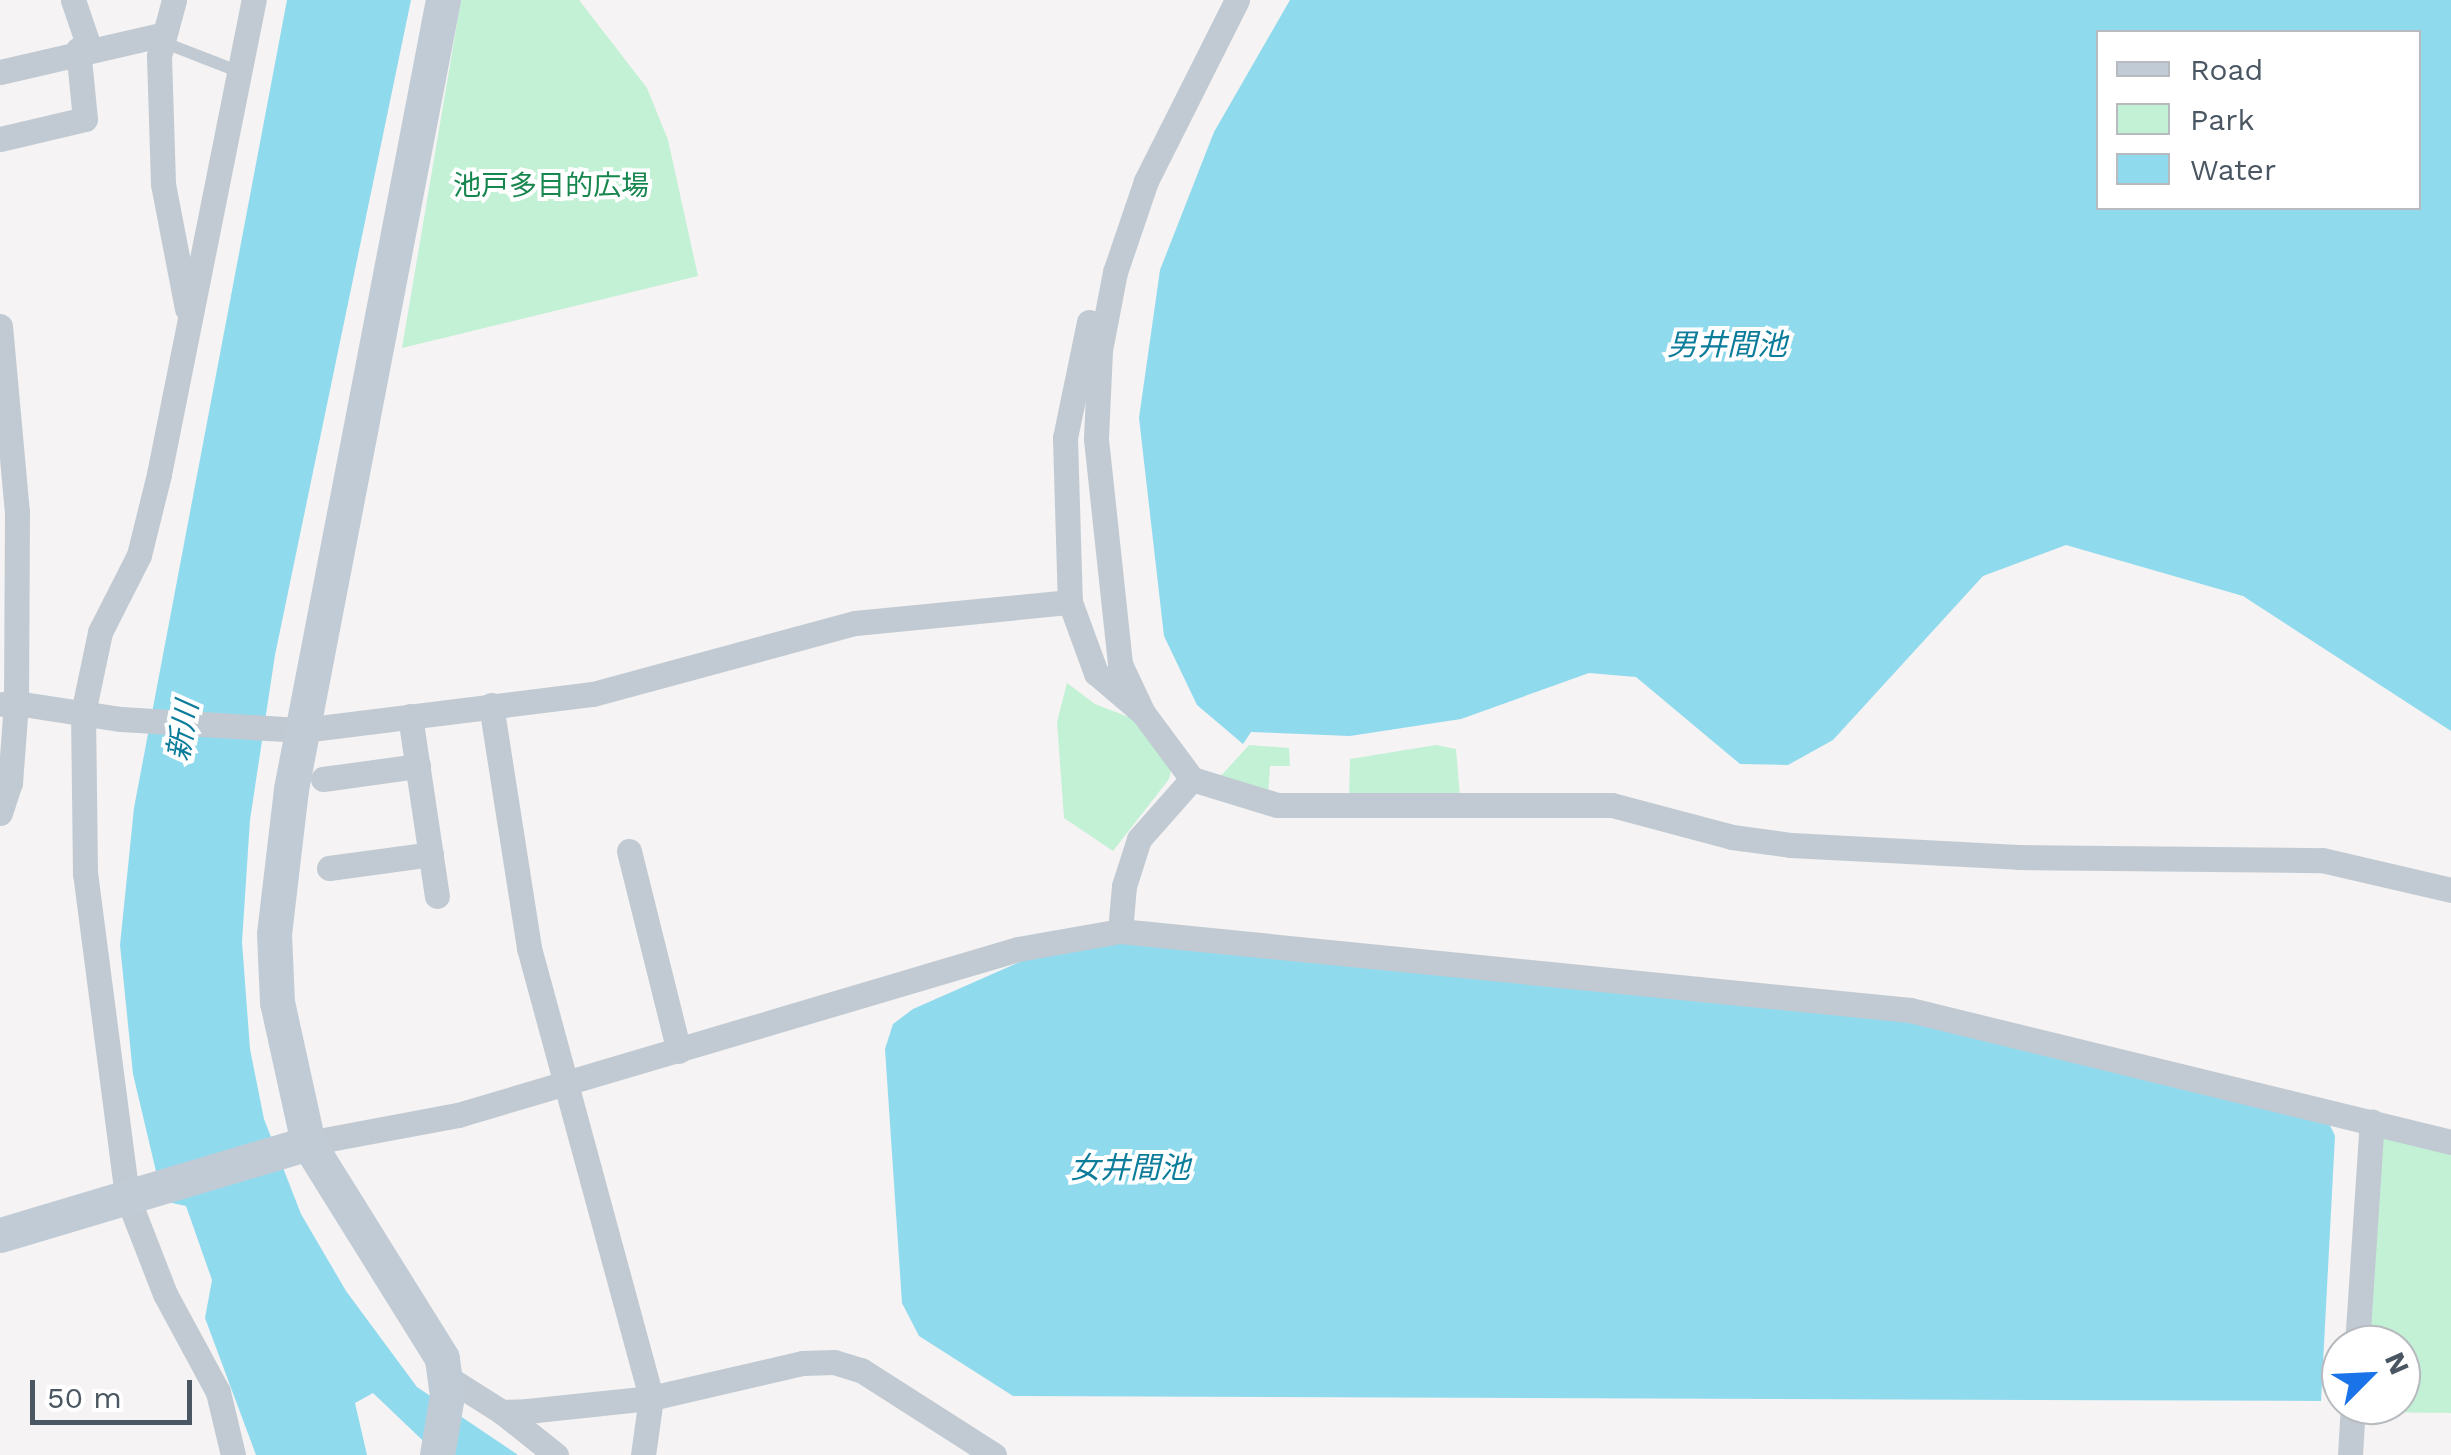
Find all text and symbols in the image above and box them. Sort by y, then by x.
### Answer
legend [2096,30,2421,210]
text: Road [2190,52,2263,87]
text: Park [2190,102,2255,137]
text: Water [2190,152,2276,187]
park label: 池戸多目的広場 [453,169,649,203]
water label: 男井間池 [1667,327,1787,363]
water label: 新川 [160,698,206,764]
water label: 女井間池 [1070,1150,1190,1186]
north arrow [2321,1325,2421,1425]
text: N [2378,1347,2416,1380]
scale bar [35,1360,198,1422]
text: 50 m [47,1380,122,1415]

